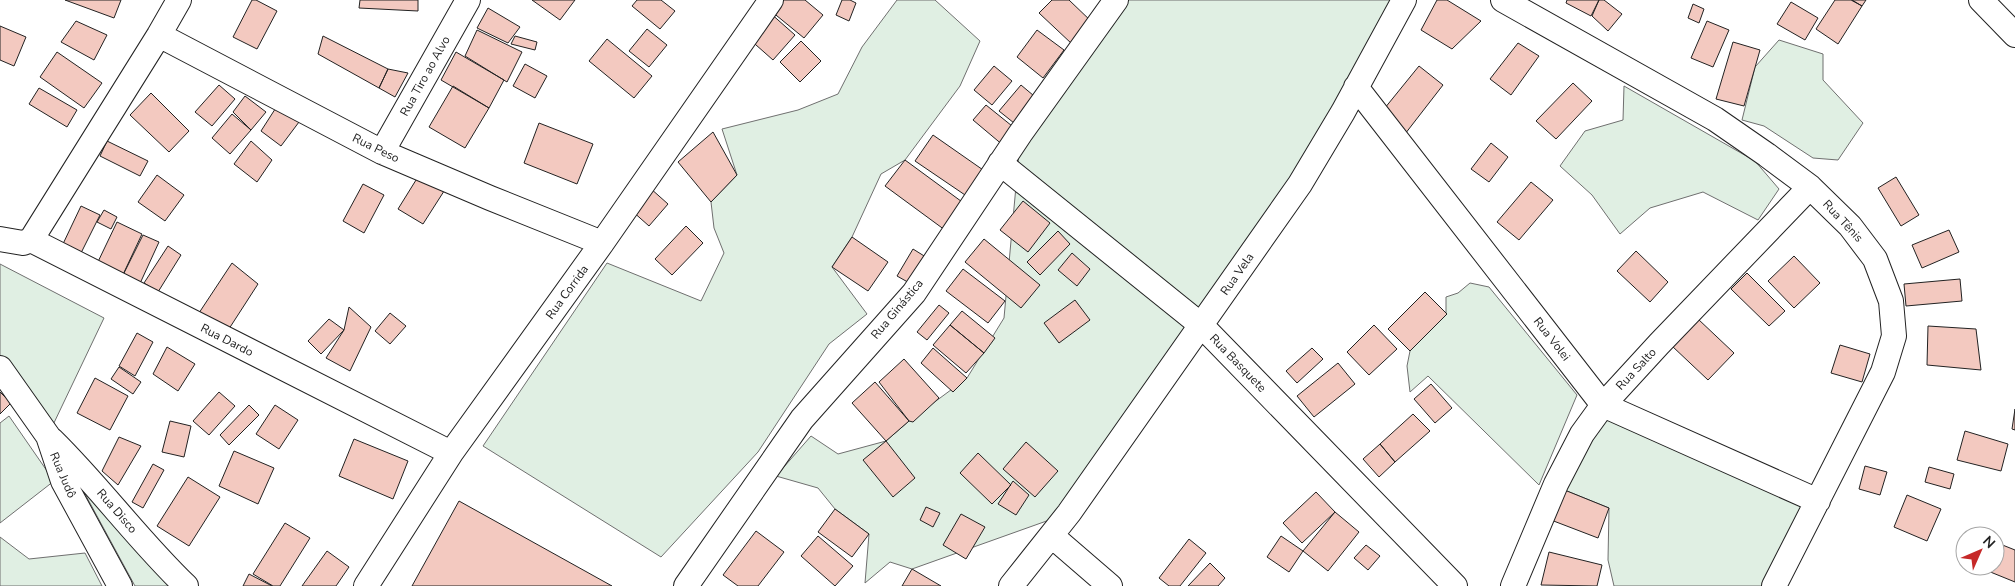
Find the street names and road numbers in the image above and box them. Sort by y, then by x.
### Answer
street label: Rua Tiro ao Alvo [396,33,454,119]
street label: Rua Peso [350,130,402,166]
street label: Rua Tênis [1819,196,1867,246]
street label: Rua Vela [1217,250,1257,298]
street label: Rua Corrida [542,262,592,322]
street label: Rua Ginástica [867,276,927,342]
street label: Rua Volei [1530,314,1574,364]
street label: Rua Dardo [198,320,256,360]
street label: Rua Basquete [1206,330,1270,396]
street label: Rua Salto [1612,344,1660,394]
street label: Rua Judô [46,450,80,501]
street label: Rua Disco [93,485,141,537]

